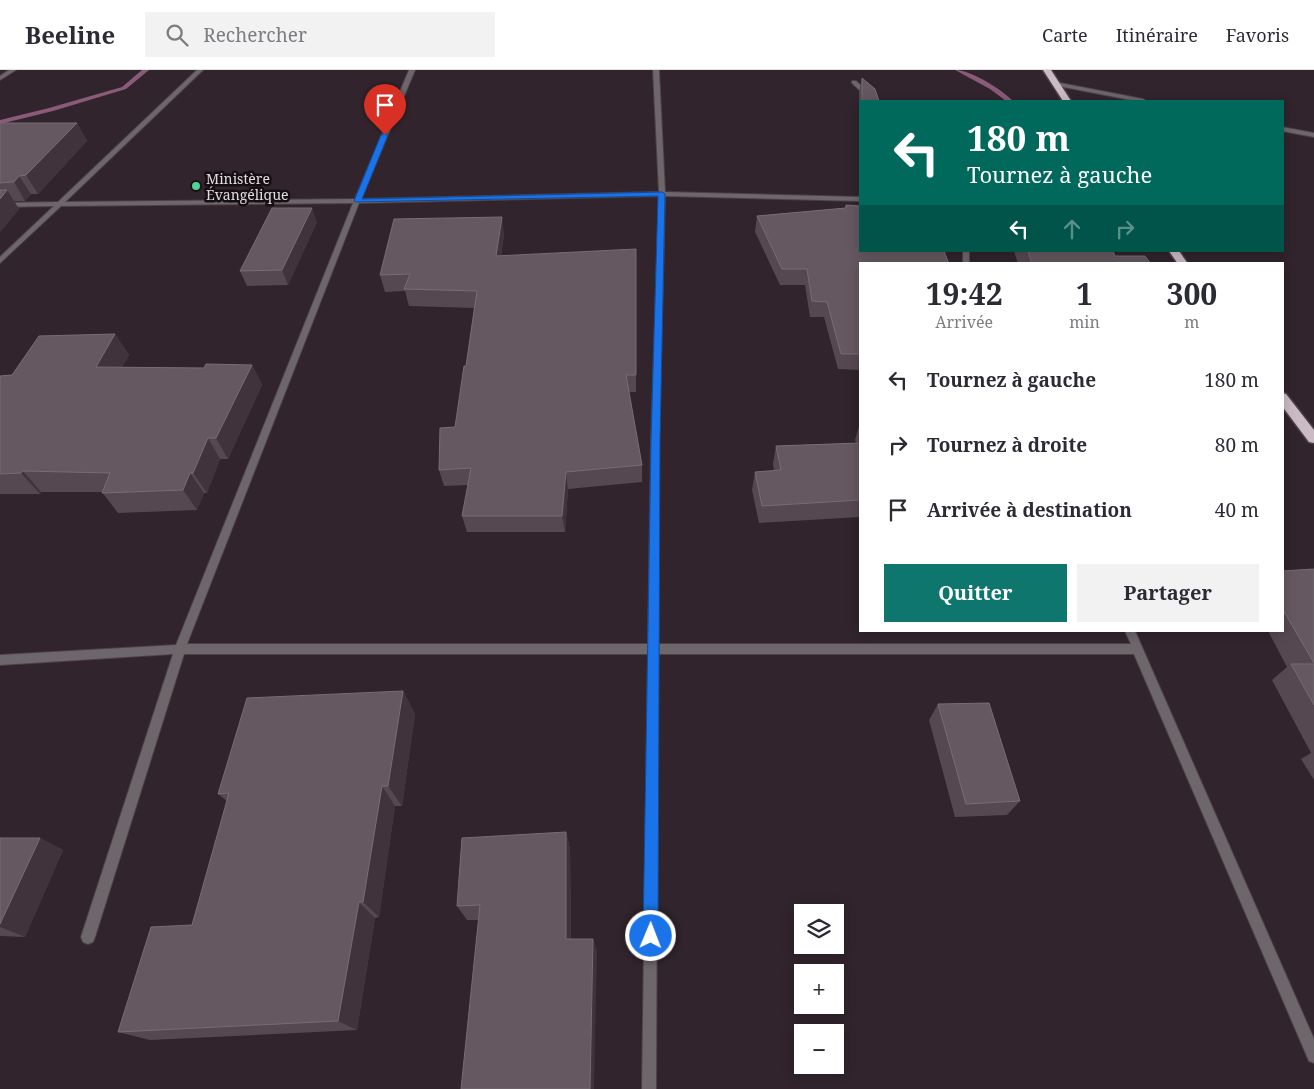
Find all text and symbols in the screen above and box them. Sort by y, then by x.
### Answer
search box [145,12,495,57]
text: Beeline [25,18,115,51]
icon: search [163,21,191,49]
text: Rechercher [203,22,307,48]
text: Carte [1042,23,1088,47]
text: Itinéraire [1116,23,1198,47]
text: Favoris [1226,23,1289,47]
pin [364,84,406,135]
icon: arrive [371,91,399,119]
text: 180 m [967,114,1070,161]
icon: left [884,120,949,185]
text: Tournez à gauche [967,159,1152,189]
place label: Ministère Évangélique [206,169,289,204]
marker: Ministère Évangélique [190,180,202,192]
icon: left [1005,215,1033,243]
icon: ahead [1058,215,1086,243]
icon: right [1111,215,1139,243]
text: 19:42 [926,273,1003,314]
text: 1 [1076,273,1093,314]
text: 300 [1166,273,1217,314]
text: Arrivée [935,311,993,333]
text: min [1069,311,1100,333]
text: m [1184,311,1199,333]
icon: left [884,366,912,394]
text: Tournez à gauche [927,367,1096,393]
text: 180 m [1204,367,1259,393]
icon: right [884,431,912,459]
text: Tournez à droite [927,432,1087,458]
text: 80 m [1215,432,1259,458]
icon: arrive [884,496,912,524]
text: Arrivée à destination [927,497,1132,523]
text: 40 m [1215,497,1259,523]
button: Quitter [884,564,1067,622]
button: Partager [1077,564,1259,622]
map controls [794,904,844,1074]
button: layers [794,904,844,954]
position arrow [624,909,676,961]
button: + [794,964,844,1014]
button: − [794,1024,844,1074]

